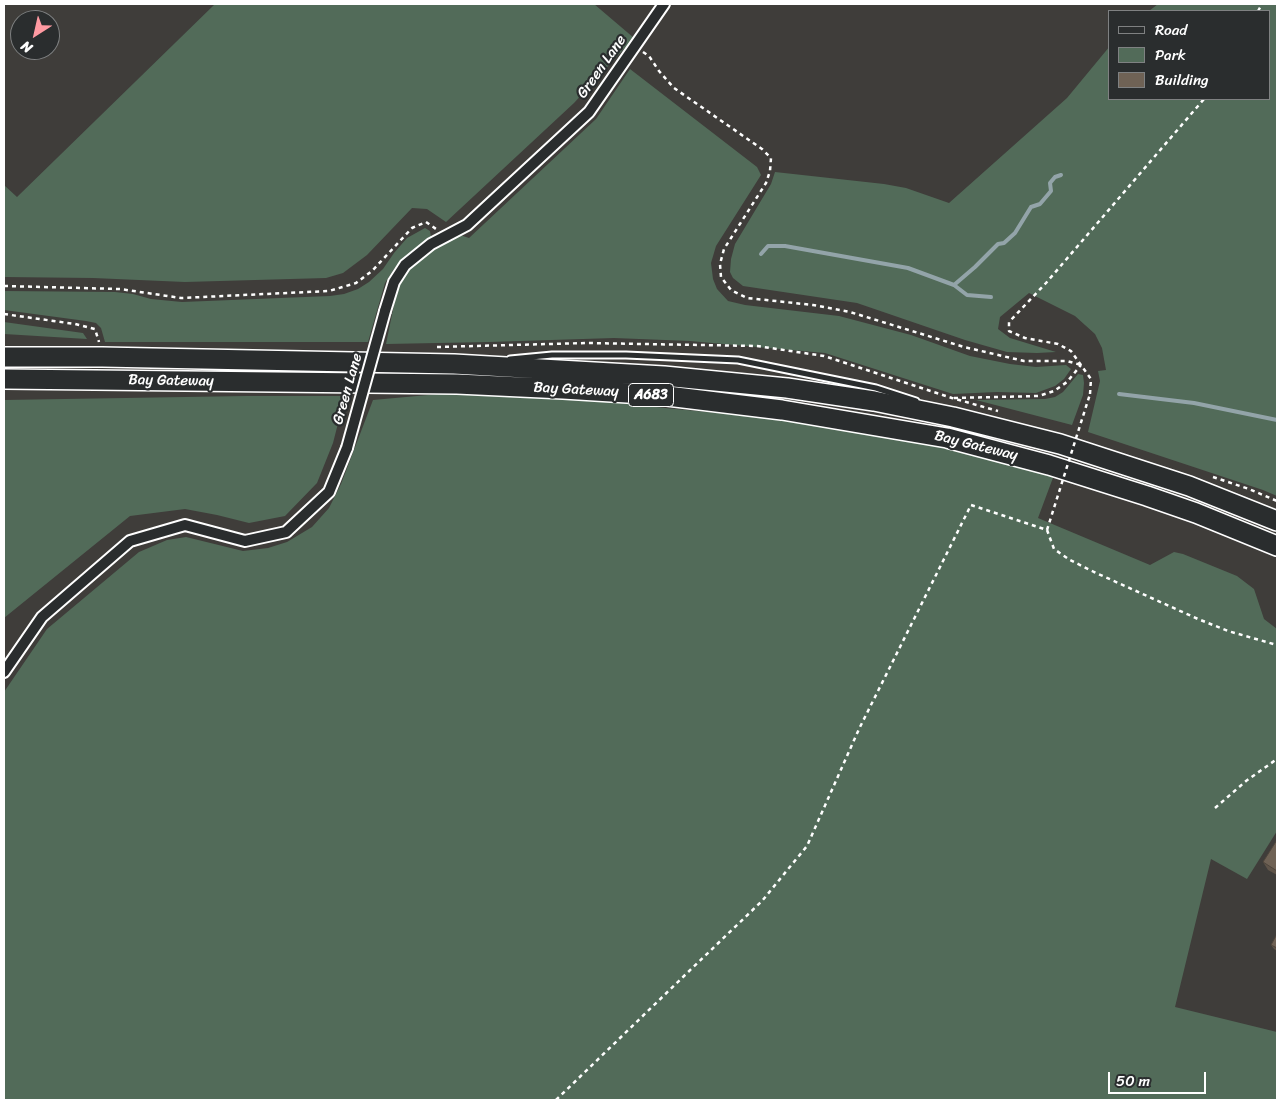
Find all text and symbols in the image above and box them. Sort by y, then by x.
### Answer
north arrow [10,10,60,60]
legend [1108,10,1271,100]
text: Road [1155,17,1187,43]
street label: Green Lane [574,32,630,102]
text: N [16,34,38,60]
text: Park [1155,42,1186,68]
text: Building [1155,67,1209,93]
street label: Green Lane [329,351,367,427]
street label: Bay Gateway [128,371,214,391]
street label: Bay Gateway [533,379,619,401]
road number: A683 [628,384,674,406]
street label: Bay Gateway [932,427,1020,465]
scale bar [1111,1062,1208,1094]
text: 50 m [1116,1068,1150,1094]

